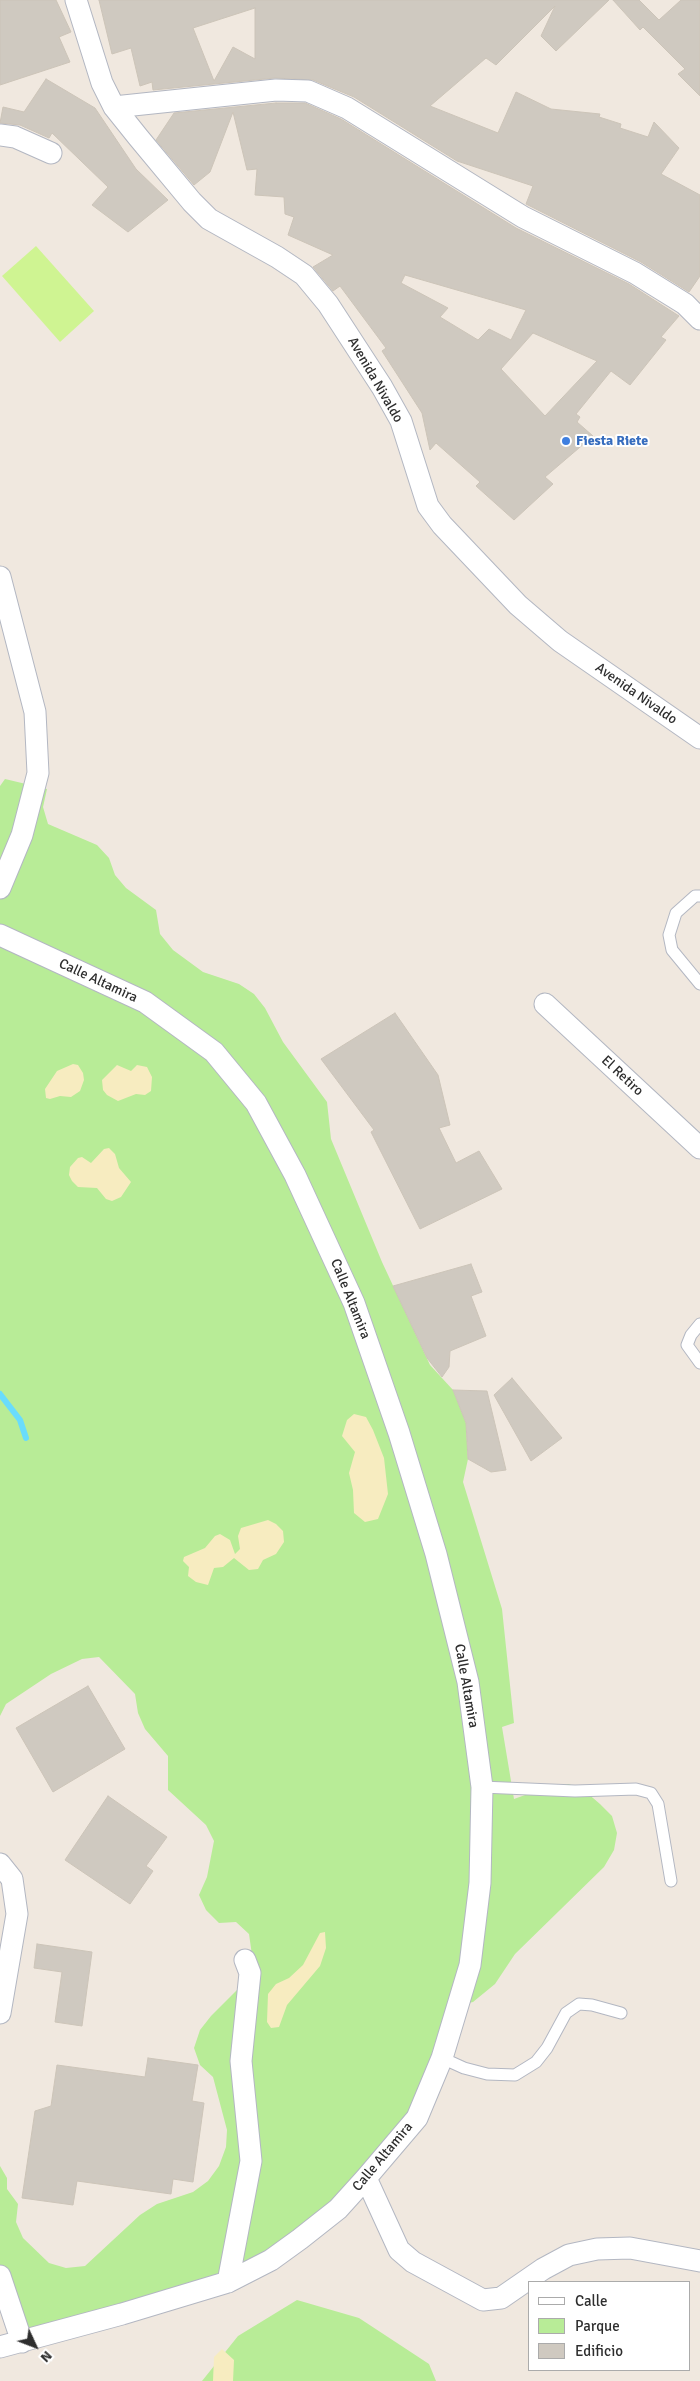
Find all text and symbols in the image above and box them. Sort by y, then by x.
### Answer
street label: Avenida Nivaldo [344,334,406,426]
place label: Fiesta Riete [576,433,648,449]
marker: Fiesta Riete [560,435,572,447]
street label: Avenida Nivaldo [592,660,680,728]
street label: Calle Altamira [56,955,140,1007]
street label: El Retiro [598,1052,646,1100]
street label: Calle Altamira [326,1257,374,1341]
street label: Calle Altamira [450,1643,482,1729]
street label: Calle Altamira [349,2119,417,2195]
legend [528,2281,690,2371]
text: Calle [575,2292,608,2310]
text: Parque [575,2317,620,2335]
north arrow [10,2321,60,2371]
text: Edificio [575,2342,623,2360]
text: N [37,2347,56,2366]

